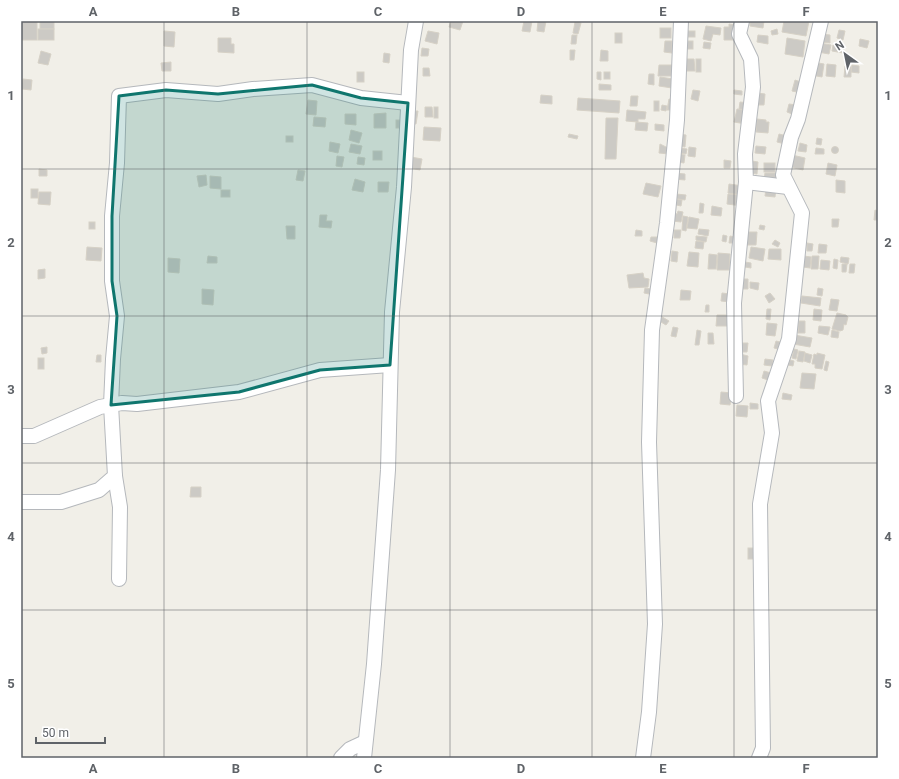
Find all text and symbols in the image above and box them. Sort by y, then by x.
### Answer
text: A [89,4,98,19]
text: B [232,4,240,19]
text: C [374,4,383,19]
text: D [517,4,525,19]
text: E [659,4,667,19]
text: F [802,4,810,19]
north arrow [825,34,865,74]
text: N [833,38,847,54]
text: 1 [7,88,15,103]
text: 1 [884,88,892,103]
text: 2 [7,235,15,250]
text: 2 [884,235,892,250]
text: 3 [7,382,15,397]
text: 3 [884,382,892,397]
text: 4 [7,529,15,544]
text: 4 [884,529,892,544]
text: 5 [7,676,15,691]
text: 5 [884,676,892,691]
scale bar [36,719,105,745]
text: 50 m [42,726,69,740]
text: A [89,761,98,776]
text: B [232,761,240,776]
text: C [374,761,383,776]
text: D [517,761,525,776]
text: E [659,761,667,776]
text: F [802,761,810,776]

